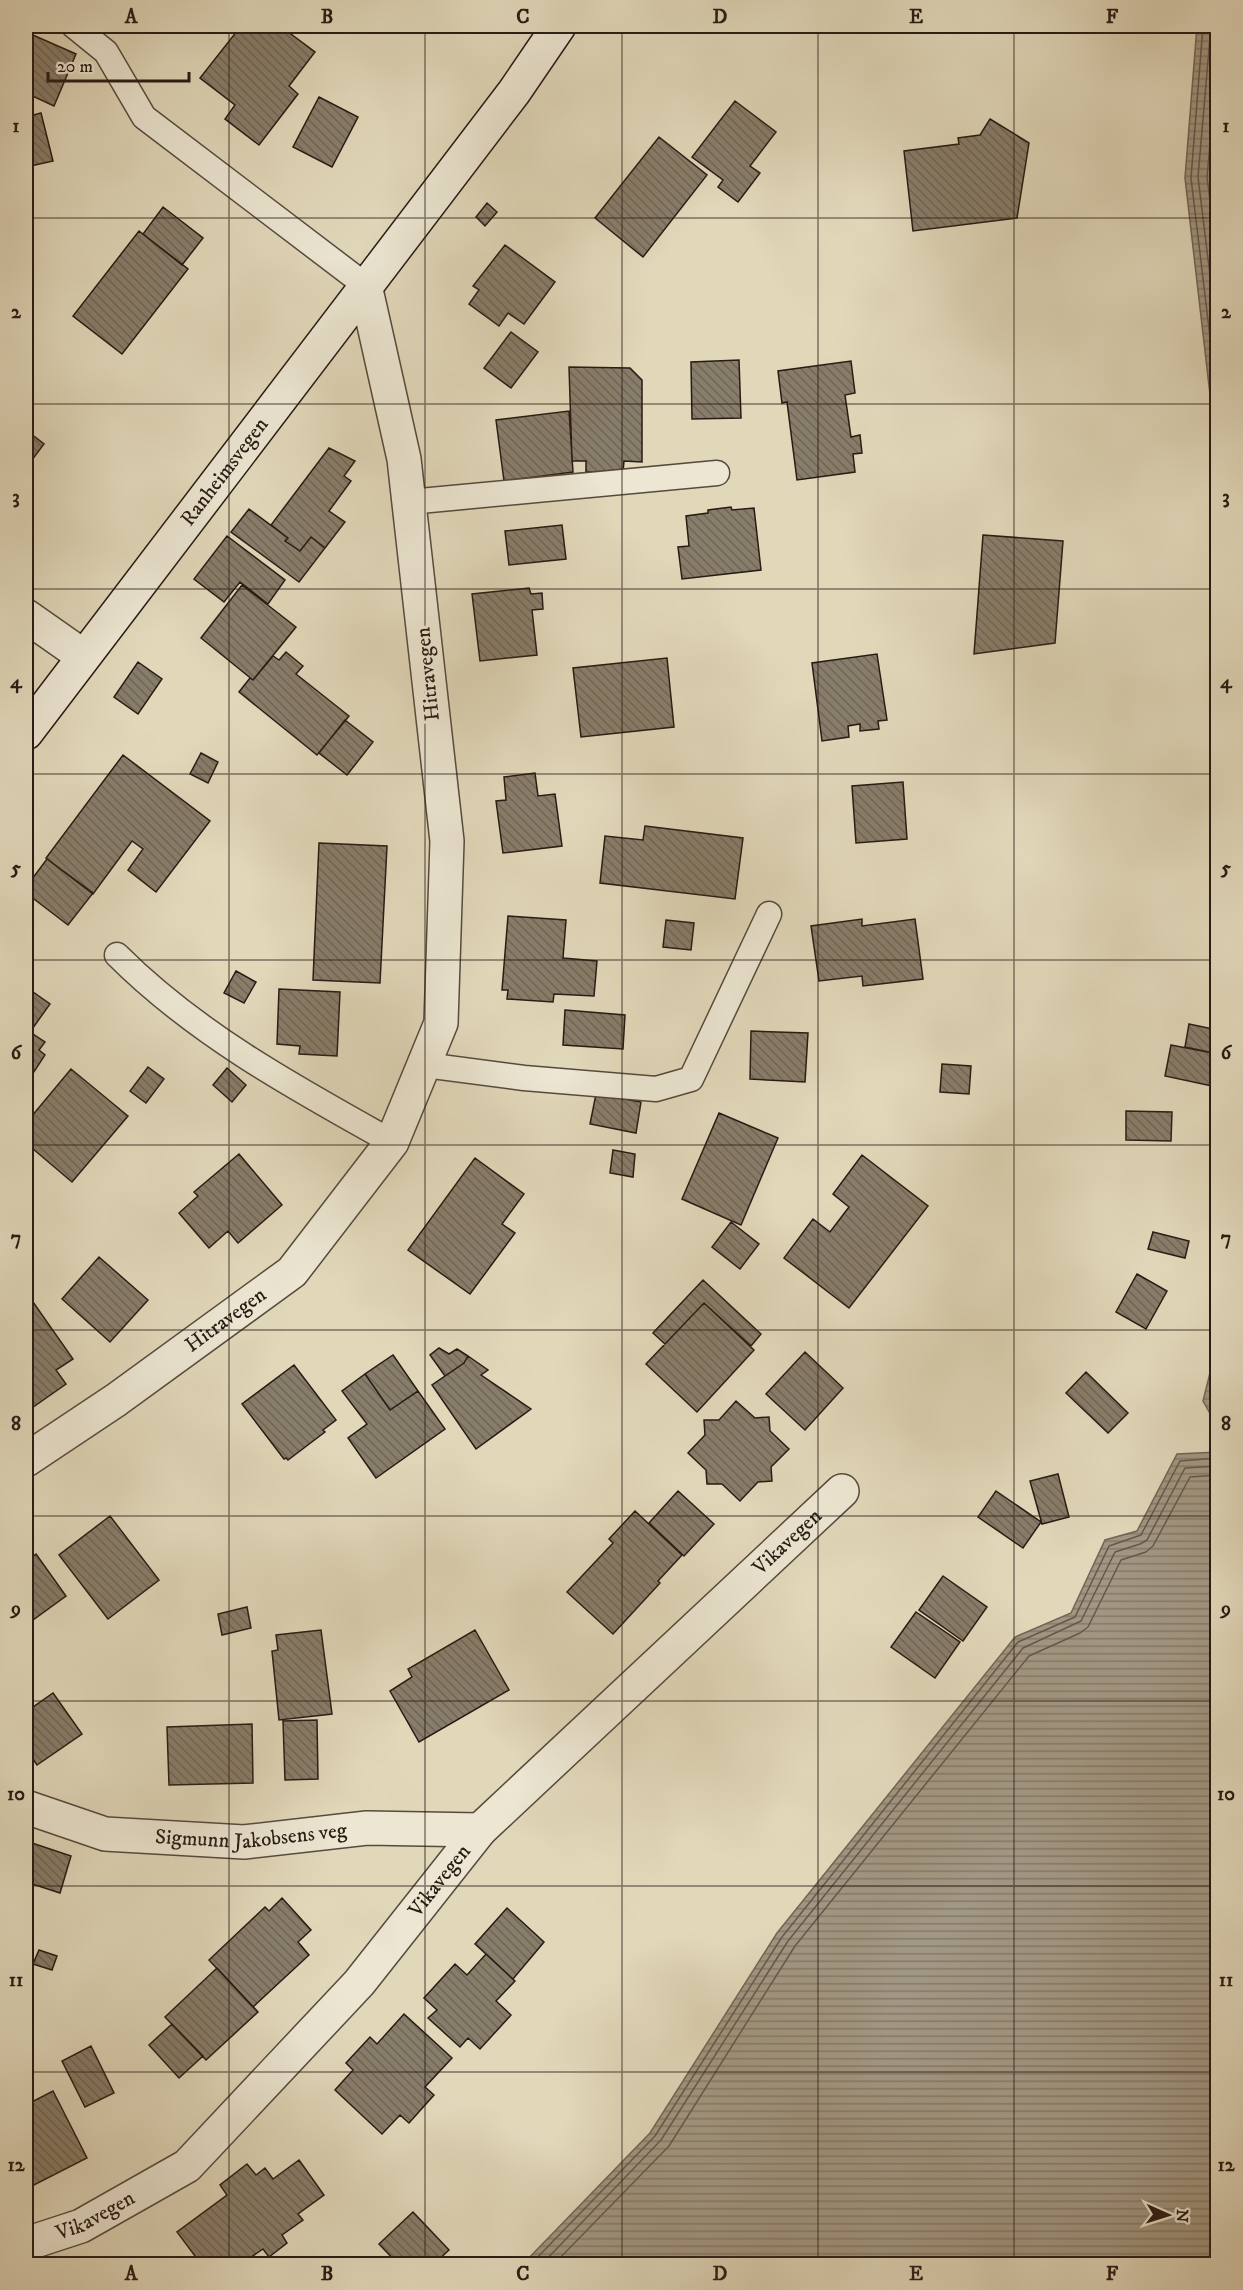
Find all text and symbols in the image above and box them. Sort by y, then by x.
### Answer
text: A [124,5,139,30]
text: B [321,5,333,30]
text: C [516,5,530,30]
text: D [713,5,728,30]
text: E [909,5,923,30]
text: F [1106,5,1119,30]
scale bar [48,45,189,83]
text: 20 m [57,56,93,78]
text: 1 [12,114,20,139]
text: 1 [1222,114,1230,139]
text: 2 [11,300,22,325]
text: 2 [1221,300,1232,325]
street label: Ranheimsvegen [175,413,274,531]
text: 3 [12,485,20,510]
text: 3 [1222,485,1230,510]
street label: Hitravegen [410,626,446,722]
text: 4 [10,670,23,695]
text: 4 [1220,670,1233,695]
text: 5 [10,856,21,881]
text: 5 [1220,856,1231,881]
text: 6 [11,1041,23,1066]
text: 6 [1221,1041,1233,1066]
text: 7 [11,1226,21,1251]
text: 7 [1221,1226,1231,1251]
street label: Hitravegen [180,1282,272,1358]
text: 8 [11,1412,21,1437]
text: 8 [1221,1412,1231,1437]
street label: Vikavegen [747,1503,828,1582]
text: 9 [9,1597,21,1622]
text: 9 [1219,1597,1231,1622]
text: 10 [7,1782,25,1807]
text: 10 [1217,1782,1235,1807]
street label: Sigmunn Jakobsens veg [154,1817,349,1855]
street label: Vikavegen [402,1839,477,1923]
text: 11 [9,1968,23,1993]
text: 11 [1219,1968,1233,1993]
text: 12 [7,2153,26,2178]
text: 12 [1217,2153,1236,2178]
street label: Vikavegen [52,2185,140,2247]
north arrow [1138,2185,1198,2245]
text: N [1172,2209,1192,2223]
text: A [124,2262,139,2287]
text: B [321,2262,333,2287]
text: C [516,2262,530,2287]
text: D [713,2262,728,2287]
text: E [909,2262,923,2287]
text: F [1106,2262,1119,2287]

